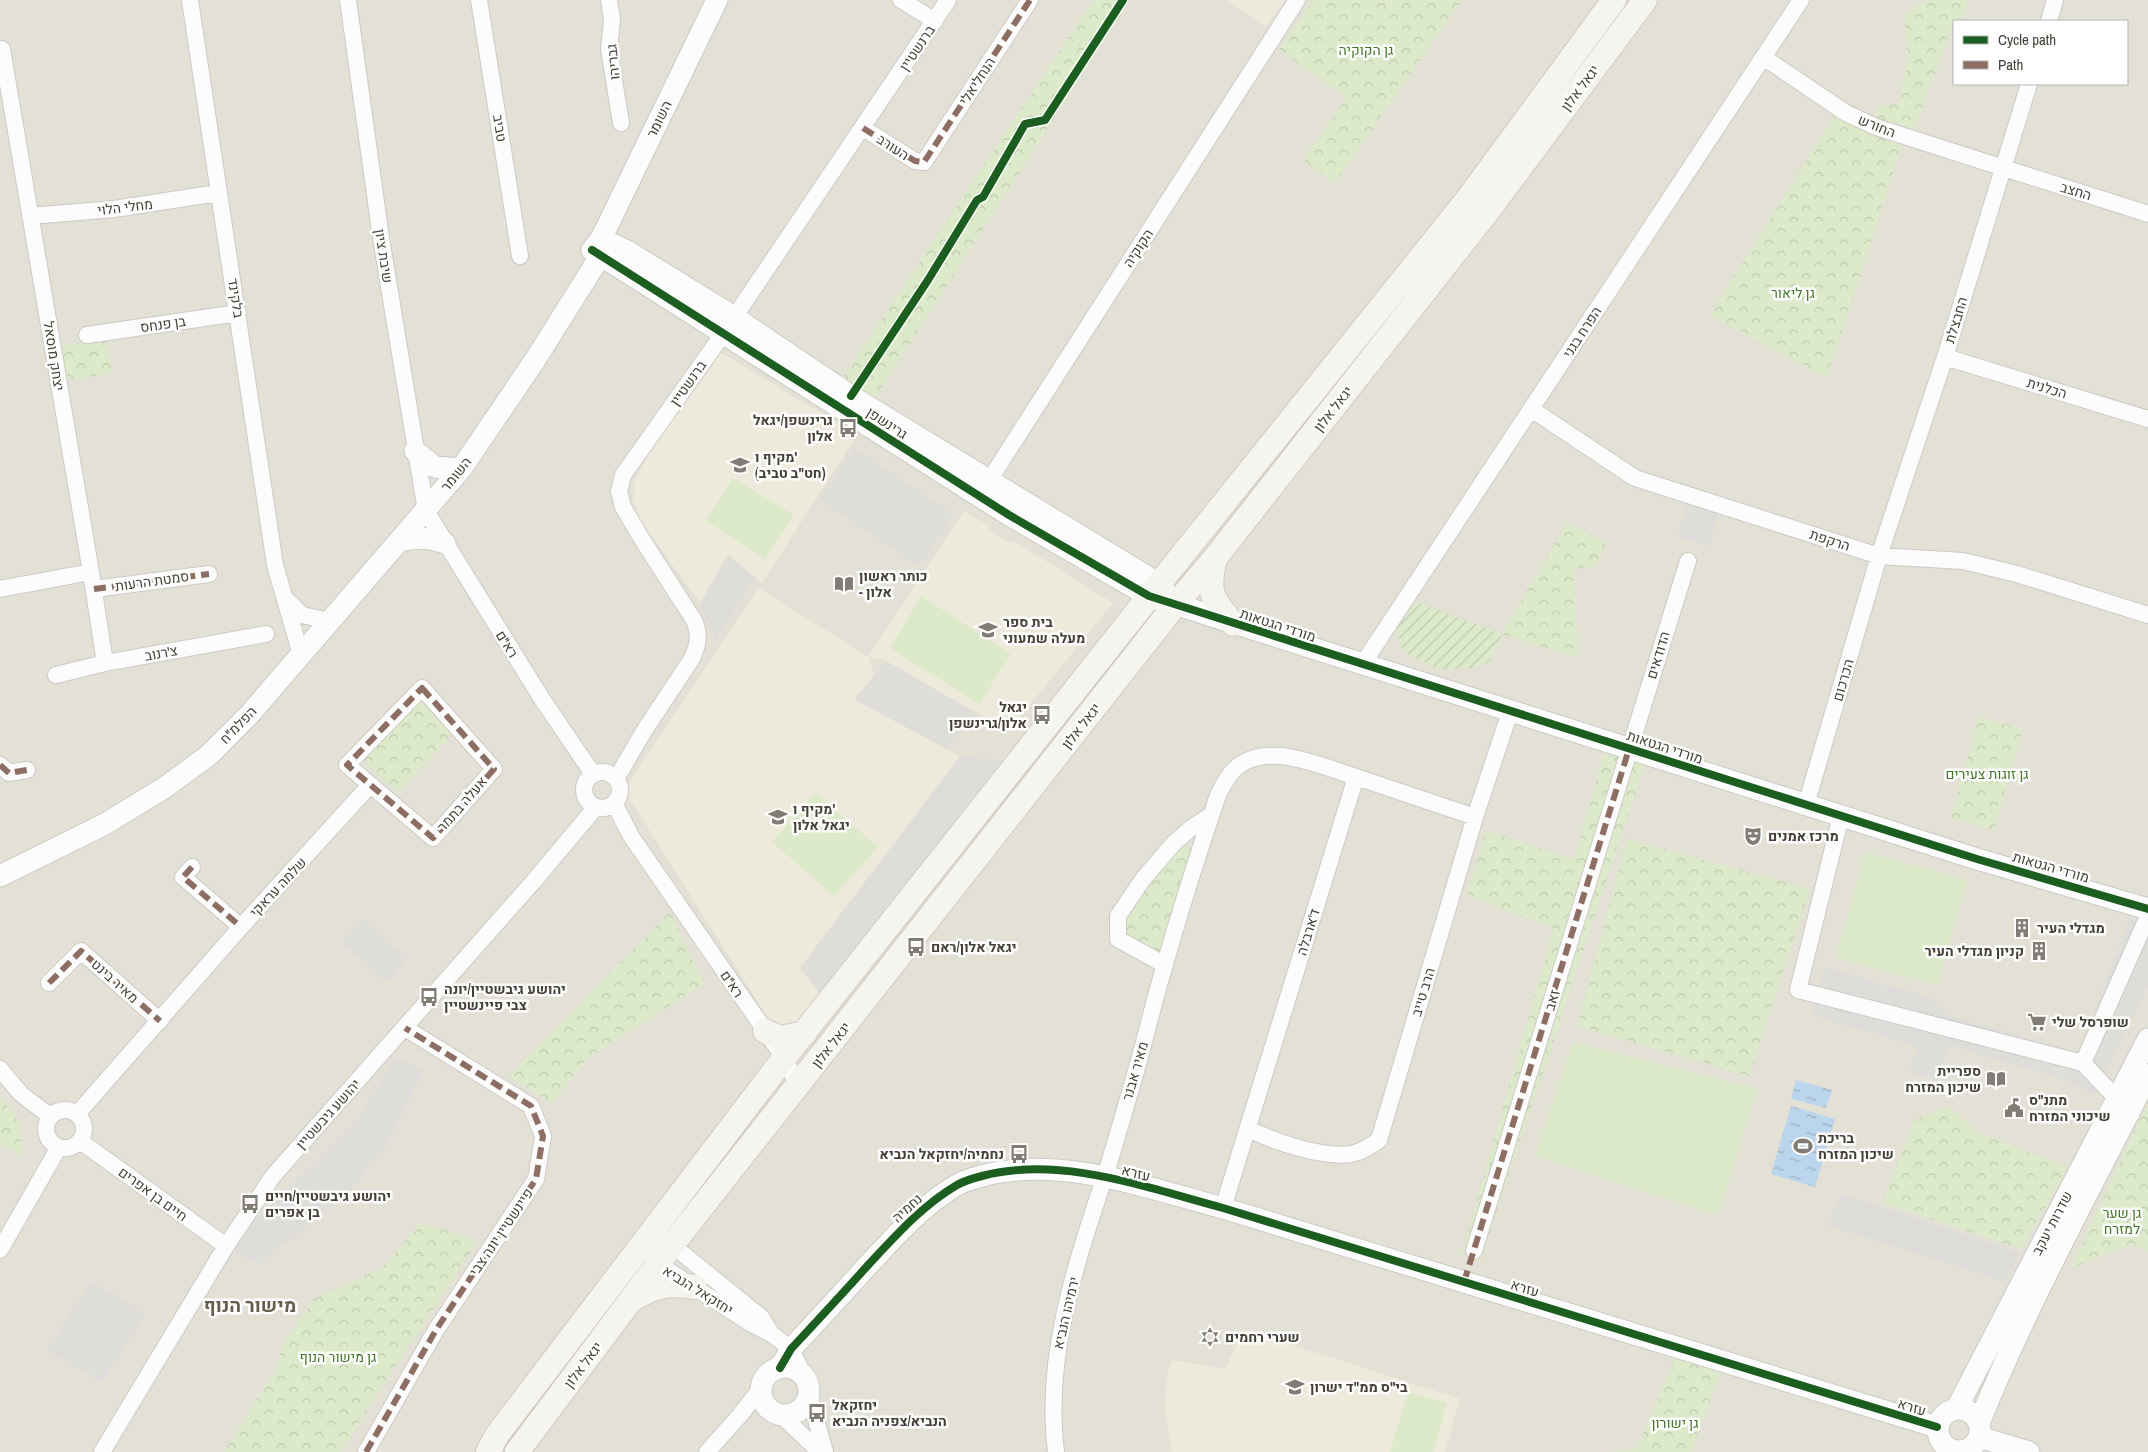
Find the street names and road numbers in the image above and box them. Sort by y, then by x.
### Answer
street label: ברנשטיין [895,21,939,74]
street label: גבריהו [602,43,624,81]
street label: הנחליאלי [955,54,999,108]
street label: יגאל אלון [1557,61,1603,115]
street label: השומר [642,97,676,141]
street label: החורש [1856,110,1898,142]
street label: טביב [489,113,511,143]
street label: העורב [874,130,912,164]
street label: החצב [2058,178,2094,204]
street label: מחלי הלוי [96,195,154,219]
street label: הקוקיה [1119,225,1157,271]
street label: שיבת ציון [371,228,397,284]
street label: בלקינד [224,277,248,320]
street label: החבצלת [1940,295,1972,345]
street label: הפרח בגני [1559,303,1605,361]
street label: בן פנחס [139,312,188,336]
street label: יצחק מוסאל [40,320,68,392]
street label: ברנשטיין [666,356,711,409]
street label: הכלנית [2025,373,2069,403]
street label: יגאל אלון [1309,382,1357,436]
street label: גרינשפן [863,403,911,443]
street label: השומר [437,453,475,495]
street label: הרקפת [1808,525,1852,555]
street label: סמטת הרעות [114,567,190,595]
street label: מורדי הגטאות [1238,604,1318,646]
street label: רא"ם [492,627,522,661]
street label: הדודאים [1642,629,1674,681]
street label: צ'רנוב [143,641,179,665]
street label: הכרכום [1828,657,1858,703]
street label: יגאל אלון [1057,699,1105,753]
street label: הפלמ"ח [216,702,260,748]
street label: מורדי הגטאות [1625,726,1705,768]
street label: אעלה בתמר [433,773,491,835]
street label: מורדי הגטאות [2011,847,2091,887]
street label: שלמה עראקי [246,853,310,921]
street label: ד'ארבלה [1292,906,1324,958]
street label: מאיר בינט [88,955,142,1007]
street label: הרב טייב [1407,965,1439,1019]
street label: רא"ם [716,967,748,1001]
street label: זאב [1540,987,1564,1013]
street label: יגאל אלון [807,1018,855,1072]
street label: מאיר אבנר [1118,1039,1152,1103]
street label: יהושע גיבשטיין [292,1075,364,1153]
street label: עזרא [1120,1161,1152,1185]
street label: חיים בן אפרים [115,1163,191,1225]
street label: פיינשטיין יונה צבי [465,1185,537,1279]
street label: שדרות יעקב [2028,1188,2076,1258]
street label: נחמיה [888,1190,926,1226]
street label: יחזקאל הנביא [659,1261,737,1319]
street label: ירמיהו הנביא [1049,1275,1083,1351]
street label: עזרא [1509,1275,1541,1301]
street label: יגאל אלון [560,1338,606,1392]
street label: עזרא [1896,1394,1928,1420]

